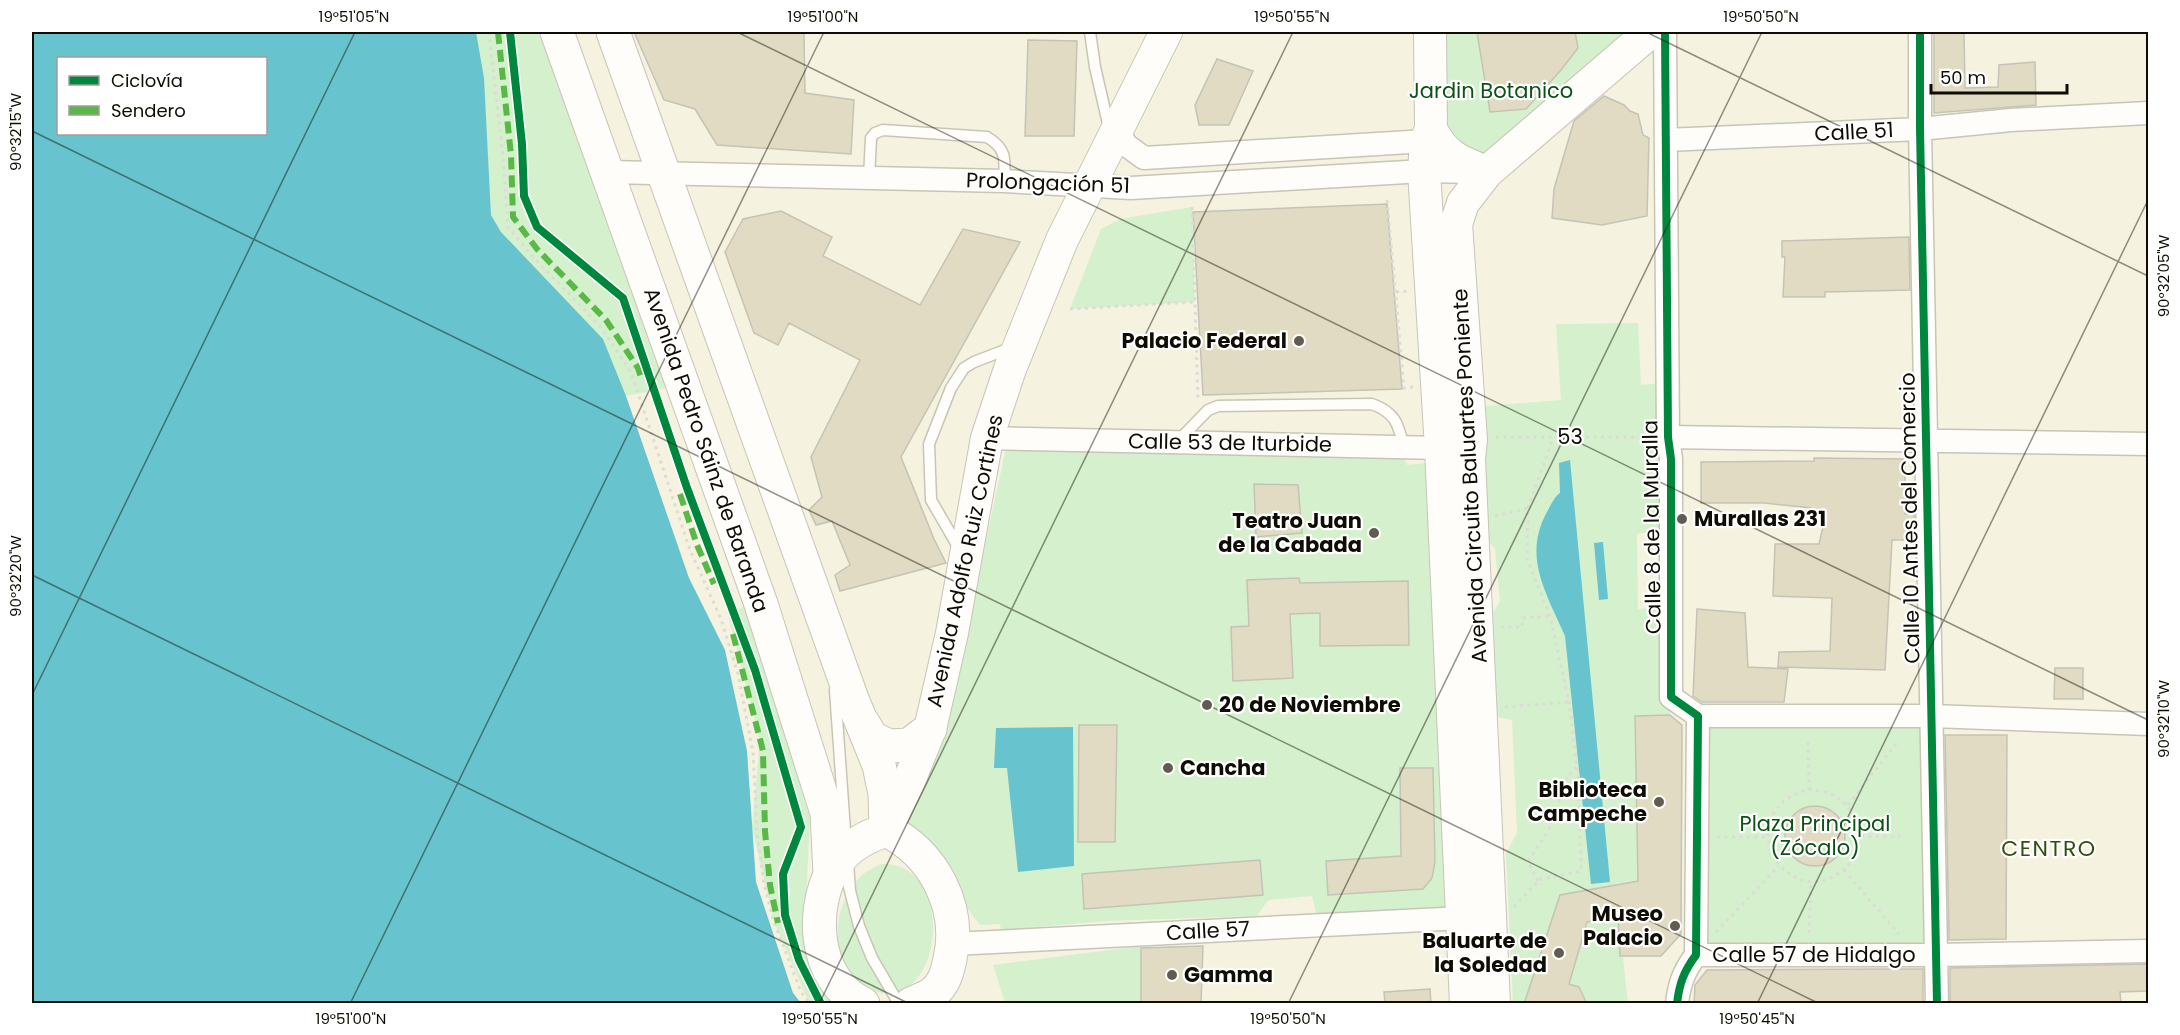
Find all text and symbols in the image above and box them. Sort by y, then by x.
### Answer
text: 19°51'05"N [319,6,389,27]
text: 19°51'00"N [788,6,858,27]
text: 19°50'55"N [1254,6,1330,27]
text: 19°50'50"N [1723,6,1799,27]
legend [57,57,267,135]
scale bar [1931,57,2068,95]
text: 50 m [1940,65,1986,90]
text: Ciclovía [111,68,183,93]
park label: Jardin Botanico [1409,76,1573,105]
text: 90°32'15"W [5,93,26,171]
text: Sendero [111,98,186,123]
street label: Calle 51 [1814,115,1894,148]
street label: Prolongación 51 [965,165,1131,200]
text: 90°32'05"W [2153,234,2174,317]
street label: Avenida Pedro Sáinz de Baranda [637,283,776,616]
street label: Avenida Circuito Baluartes Poniente [1445,288,1494,664]
place label: Palacio Federal [1121,326,1287,355]
marker: Palacio Federal [1292,334,1306,348]
street label: Calle 10 Antes del Comercio [1892,372,1927,664]
street label: Avenida Adolfo Ruiz Cortines [919,412,1010,710]
street label: Calle 8 de la Muralla [1635,420,1668,634]
street label: 53 [1557,422,1583,451]
street label: Calle 53 de Iturbide [1128,426,1332,459]
place label: Murallas 231 [1694,504,1826,533]
place label: Teatro Juan de la Cabada [1218,506,1362,559]
marker: Murallas 231 [1675,512,1689,526]
marker: Teatro Juan de la Cabada [1367,526,1381,540]
text: 90°32'20"W [5,535,26,617]
text: 90°32'10"W [2153,680,2174,758]
place label: 20 de Noviembre [1219,690,1401,719]
marker: 20 de Noviembre [1200,698,1214,712]
place label: Cancha [1180,753,1266,782]
marker: Cancha [1161,761,1175,775]
place label: Biblioteca Campeche [1528,775,1647,828]
marker: Biblioteca Campeche [1652,795,1666,809]
park label: Plaza Principal (Zócalo) [1740,809,1890,862]
district label: CENTRO [2001,833,2097,864]
place label: Museo Palacio [1583,899,1663,952]
street label: Calle 57 [1165,914,1251,947]
marker: Museo Palacio [1668,919,1682,933]
place label: Baluarte de la Soledad [1422,926,1547,979]
street label: Calle 57 de Hidalgo [1712,940,1916,969]
marker: Baluarte de la Soledad [1552,946,1566,960]
place label: Gamma [1184,960,1273,989]
marker: Gamma [1165,968,1179,982]
text: 19°51'00"N [316,1008,386,1029]
text: 19°50'55"N [782,1008,858,1029]
text: 19°50'50"N [1250,1008,1326,1029]
text: 19°50'45"N [1719,1008,1795,1029]

